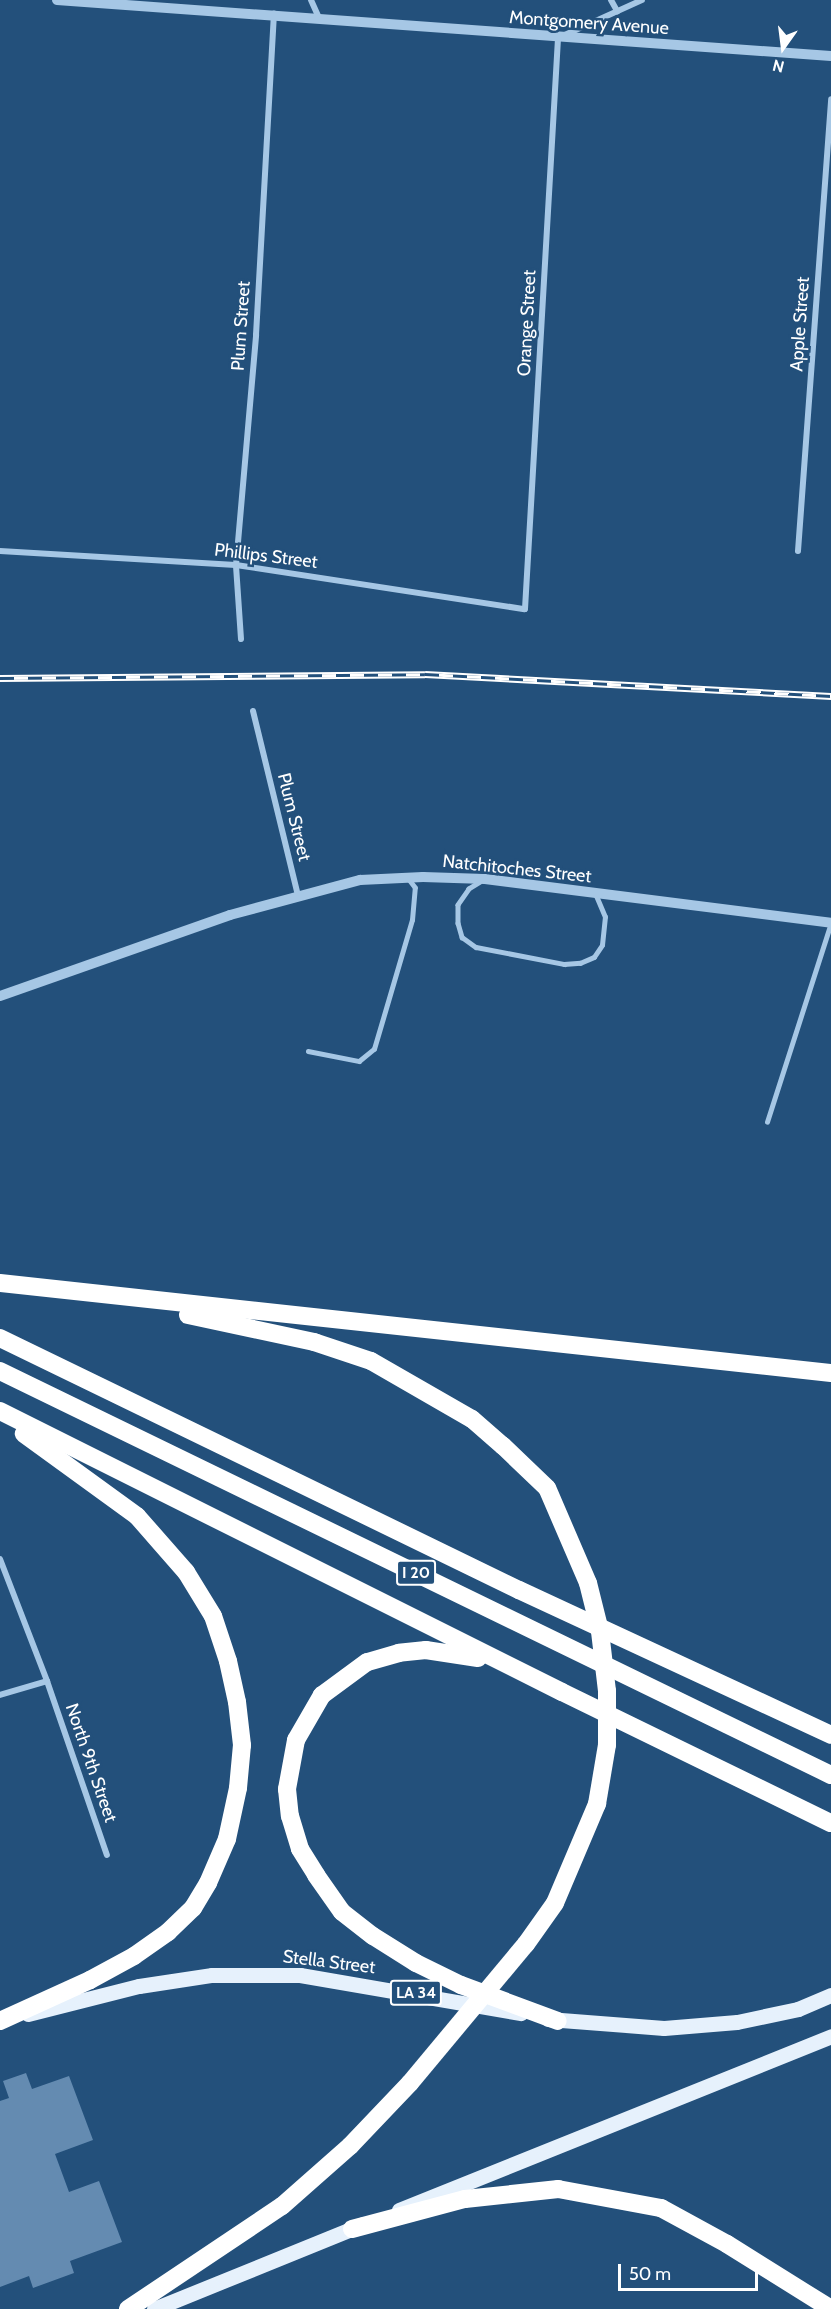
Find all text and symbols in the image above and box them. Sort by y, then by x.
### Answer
street label: Montgomery Avenue [508,7,670,39]
north arrow [753,18,813,78]
text: N [771,55,786,77]
street label: Orange Street [513,269,541,377]
street label: Apple Street [786,276,814,372]
street label: Plum Street [227,280,255,372]
street label: Phillips Street [213,539,319,573]
street label: Plum Street [273,771,315,863]
street label: Natchitoches Street [442,850,592,888]
road number: I 20 [395,1560,437,1586]
street label: North 9th Street [61,1701,121,1825]
street label: Stella Street [282,1946,376,1978]
road number: LA 34 [389,1980,443,2006]
scale bar [621,2252,760,2290]
text: 50 m [629,2263,671,2285]

